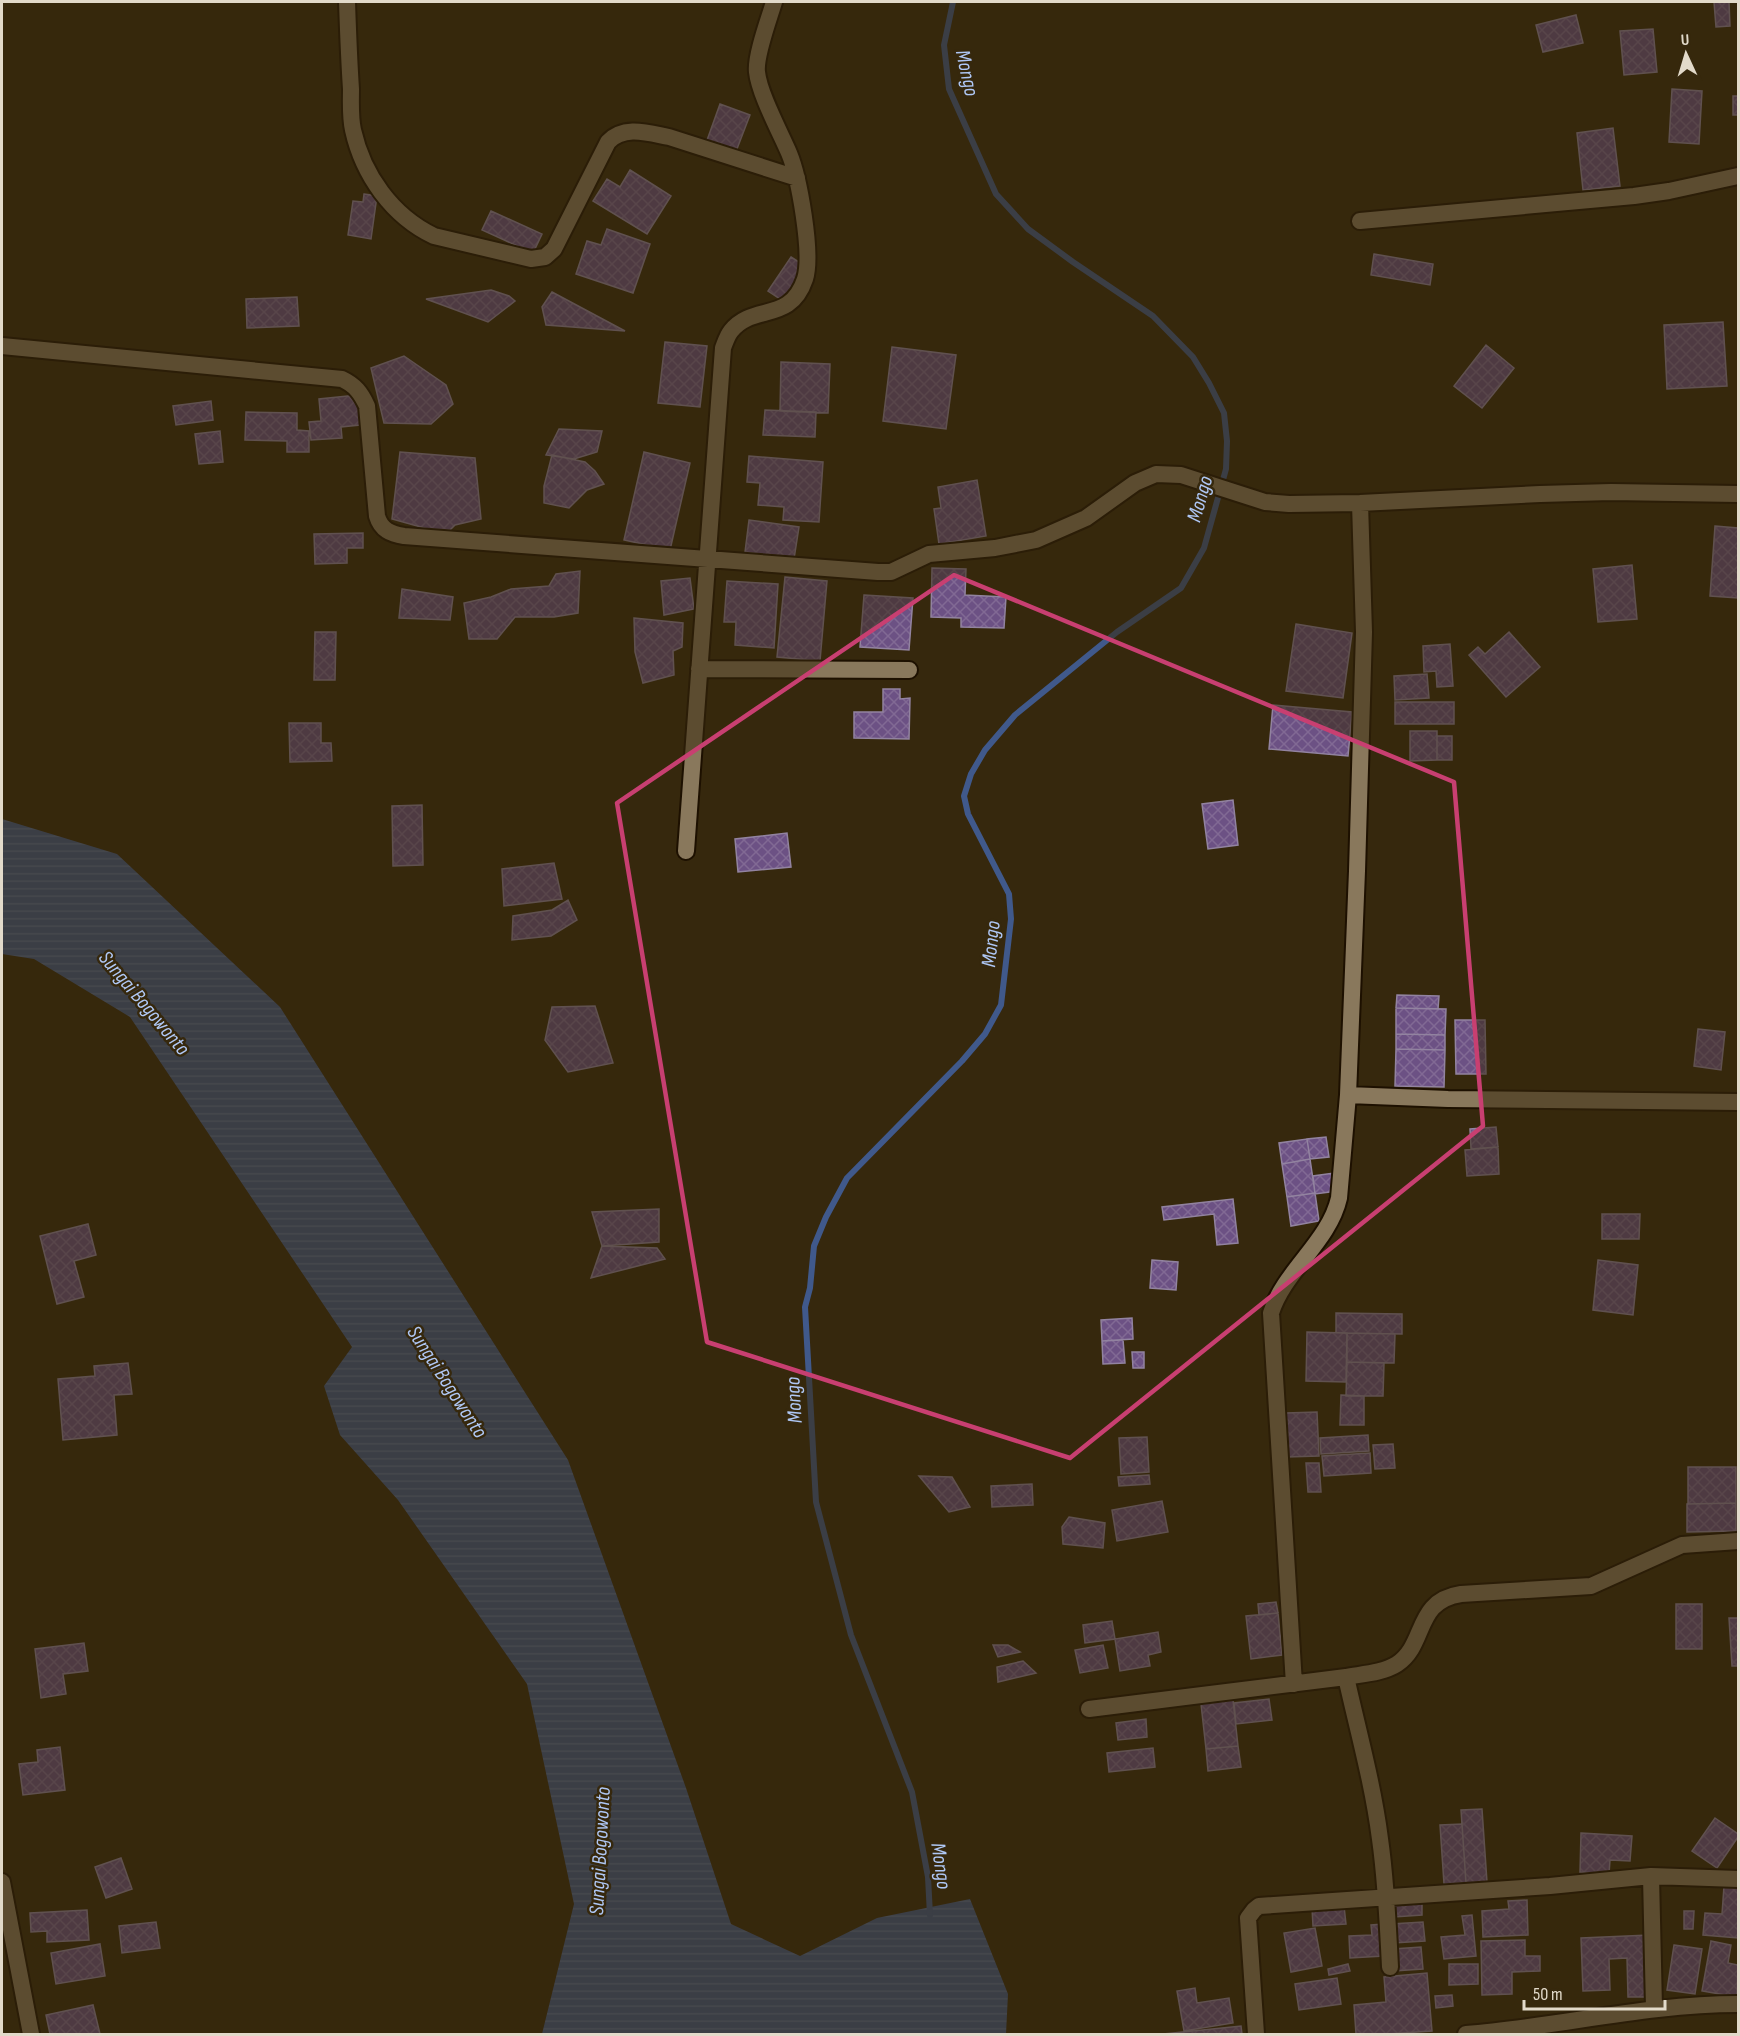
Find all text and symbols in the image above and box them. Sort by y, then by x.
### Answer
north arrow [1656,24,1716,84]
text: U [1680,31,1690,50]
water label: Mongo [950,48,984,99]
water label: Mongo [1182,473,1219,525]
water label: Mongo [976,919,1006,968]
water label: Sungai Bogowonto [93,946,195,1061]
water label: Sungai Bogowonto [401,1321,493,1443]
water label: Mongo [780,1376,808,1424]
water label: Sungai Bogowonto [584,1786,616,1916]
water label: Mongo [925,1841,957,1891]
scale bar [1524,1973,1665,2011]
text: 50 m [1533,1984,1563,2005]

